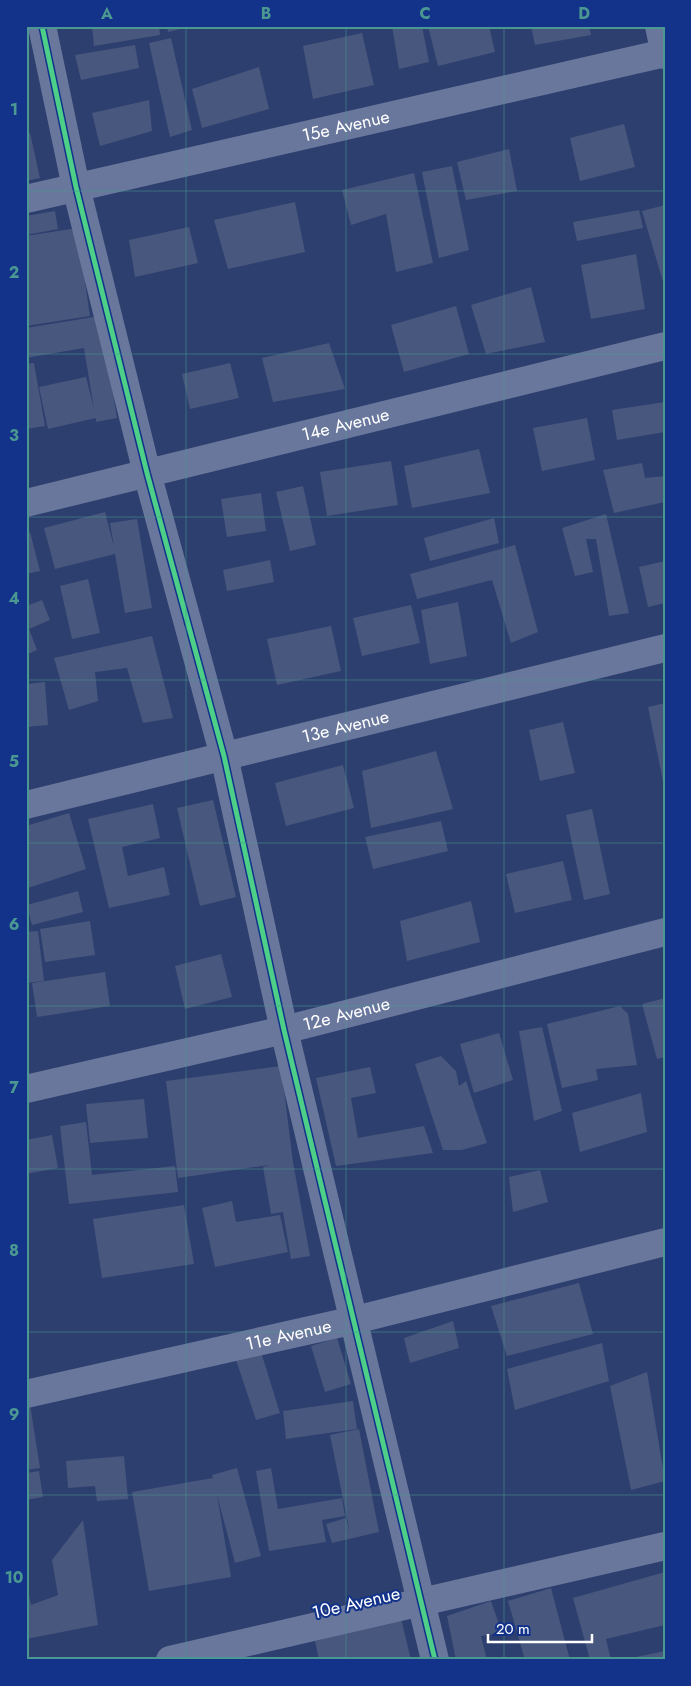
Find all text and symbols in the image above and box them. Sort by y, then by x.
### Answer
text: A [100,2,113,25]
text: B [261,2,271,25]
text: C [419,2,431,25]
text: D [578,2,590,25]
text: 1 [10,98,18,121]
street label: 15e Avenue [299,103,392,149]
text: 2 [9,261,19,284]
street label: 14e Avenue [299,401,392,448]
text: 3 [9,424,19,447]
text: 4 [8,587,20,610]
street label: 13e Avenue [299,703,392,750]
text: 5 [9,750,19,773]
text: 6 [9,913,19,936]
street label: 12e Avenue [300,990,393,1038]
text: 7 [9,1076,19,1099]
text: 8 [9,1239,19,1262]
street label: 11e Avenue [243,1313,334,1357]
text: 9 [9,1403,19,1426]
text: 10 [5,1566,23,1589]
street label: 10e Avenue [309,1580,403,1626]
scale bar [488,1611,592,1643]
text: 20 m [496,1618,530,1640]

